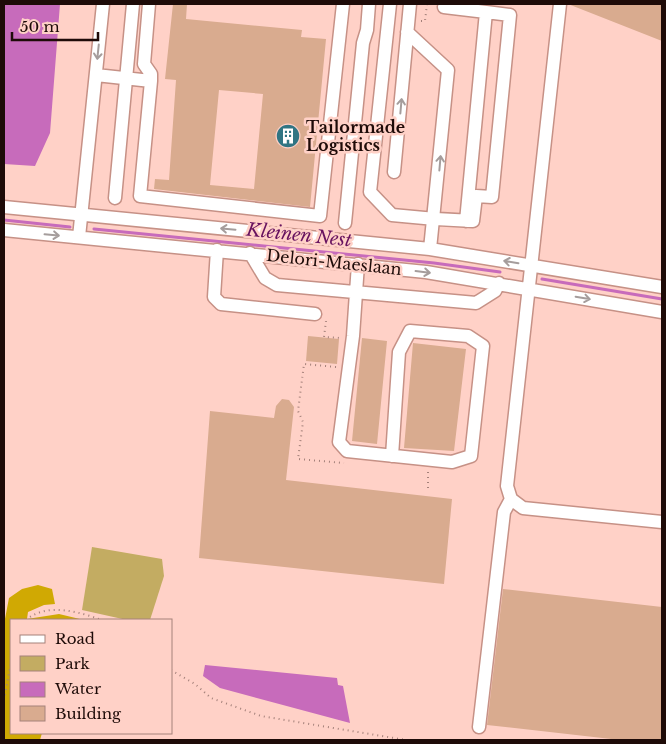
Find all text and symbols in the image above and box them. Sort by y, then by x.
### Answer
scale bar [12,10,99,42]
text: 50 m [20,17,60,36]
one-way arrow [93,44,103,60]
one-way arrow [396,98,405,114]
place label: Tailormade Logistics [306,117,405,155]
building icon: Tailormade Logistics [275,123,301,149]
one-way arrow [435,155,445,171]
water label: Kleinen Nest [244,218,353,252]
one-way arrow [220,224,236,234]
one-way arrow [44,230,60,240]
street label: Delori-Maeslaan [265,245,403,279]
one-way arrow [503,257,519,267]
one-way arrow [415,267,431,277]
one-way arrow [575,293,591,303]
legend [10,619,172,734]
text: Road [55,629,95,648]
text: Park [55,654,91,673]
text: Water [54,679,102,698]
text: Building [55,704,122,723]

